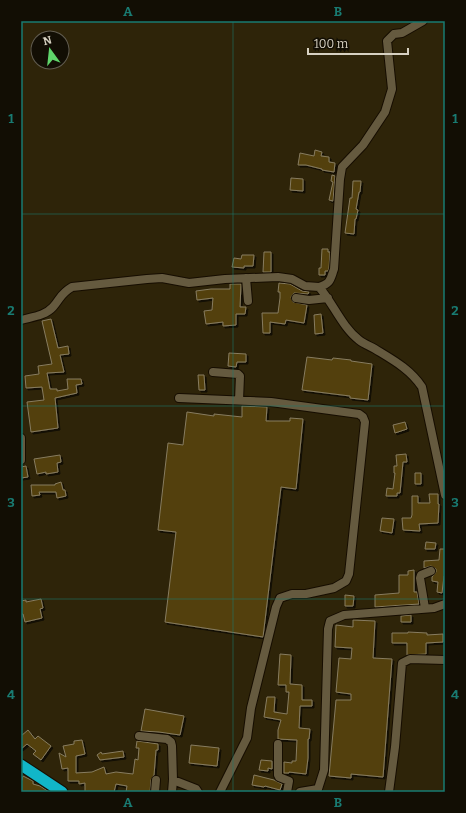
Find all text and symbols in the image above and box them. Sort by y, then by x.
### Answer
text: A [123,4,133,19]
text: B [334,4,342,19]
north arrow [30,30,70,70]
scale bar [308,30,408,56]
text: N [42,33,54,48]
text: 100 m [314,37,349,51]
text: 1 [8,111,14,126]
text: 1 [452,111,458,126]
text: 2 [7,303,15,318]
text: 2 [451,303,459,318]
text: 3 [7,495,15,510]
text: 3 [451,495,459,510]
text: 4 [7,687,15,702]
text: 4 [451,687,459,702]
text: A [123,795,133,810]
text: B [334,795,342,810]

